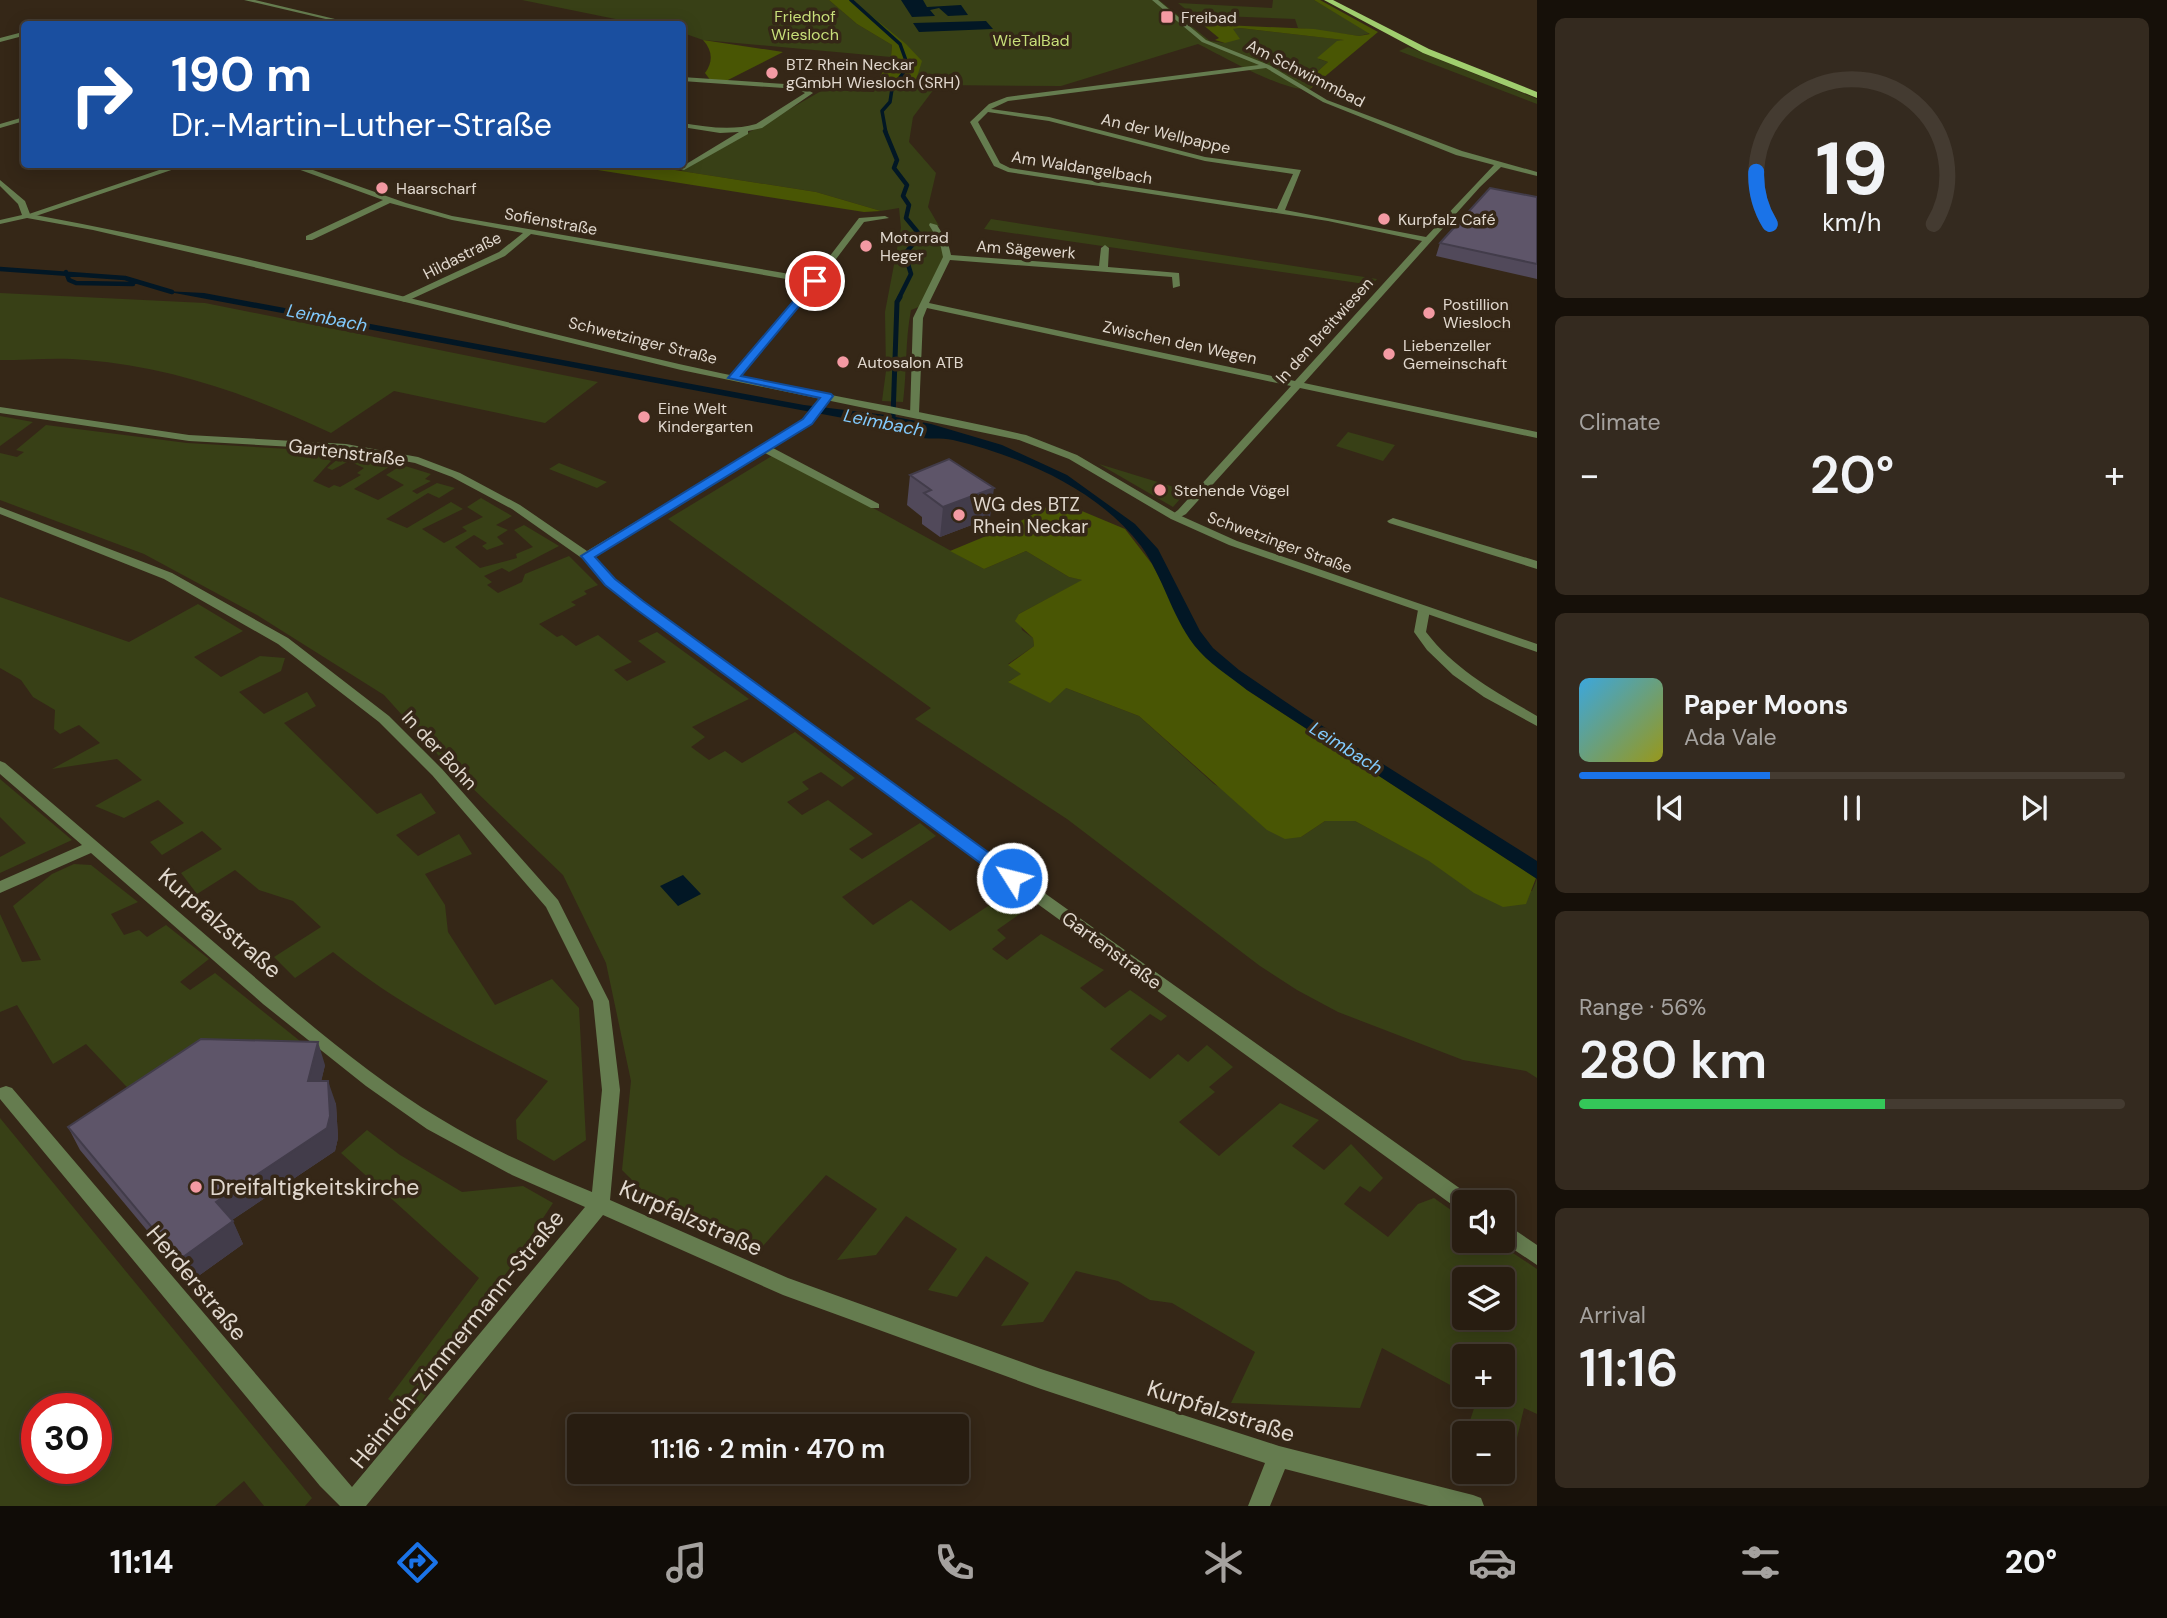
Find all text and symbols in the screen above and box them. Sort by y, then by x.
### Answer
park label: Friedhof Wiesloch [771,6,839,45]
place label: Freibad [1181,7,1237,28]
marker: Freibad [1159,9,1175,25]
park label: WieTalBad [993,30,1069,51]
street label: Am Schwimmbad [1243,35,1368,112]
text: 190 m [171,42,312,106]
icon: right [56,49,147,140]
place label: BTZ Rhein Neckar gGmbH Wiesloch (SRH) [786,54,960,93]
marker: BTZ Rhein Neckar gGmbH Wiesloch (SRH) [764,65,780,81]
text: Dr.-Martin-Luther-Straße [171,104,552,146]
street label: An der Wellpappe [1099,108,1233,159]
text: 19 [1816,122,1888,217]
street label: Am Waldangelbach [1010,146,1154,189]
place label: Haarscharf [396,178,477,199]
marker: Haarscharf [374,180,390,196]
street label: Sofienstraße [503,203,599,240]
text: km/h [1822,206,1882,239]
place label: Kurpfalz Café [1398,209,1496,230]
marker: Kurpfalz Café [1376,211,1392,227]
street label: Hildastraße [420,227,505,284]
place label: Motorrad Heger [880,227,949,266]
street label: Am Sägewerk [976,236,1076,263]
marker: Motorrad Heger [858,238,874,254]
pin [785,251,845,311]
icon: arrive [796,262,834,300]
street label: In den Breitwiesen [1271,273,1378,388]
place label: Postillion Wiesloch [1443,294,1511,333]
water label: Leimbach [285,298,369,338]
marker: Postillion Wiesloch [1421,305,1437,321]
street label: Schwetzinger Straße [566,312,719,369]
street label: Zwischen den Wegen [1101,316,1259,369]
place label: Liebenzeller Gemeinschaft [1403,335,1507,374]
marker: Liebenzeller Gemeinschaft [1381,346,1397,362]
place label: Autosalon ATB [857,352,963,373]
marker: Autosalon ATB [835,354,851,370]
place label: Eine Welt Kindergarten [658,398,753,437]
water label: Leimbach [842,403,926,443]
text: Climate [1579,407,1661,437]
marker: Eine Welt Kindergarten [636,409,652,425]
street label: Gartenstraße [287,433,407,472]
text: 20° [1810,441,1894,509]
text: − [1579,450,1600,500]
text: + [2104,450,2125,500]
place label: Stehende Vögel [1174,480,1289,501]
marker: Stehende Vögel [1152,482,1168,498]
place label: WG des BTZ Rhein Neckar [973,492,1088,539]
marker: WG des BTZ Rhein Neckar [951,507,967,523]
street label: Schwetzinger Straße [1205,507,1355,578]
text: Paper Moons [1684,688,1848,722]
street label: In der Bohn [396,705,483,795]
water label: Leimbach [1305,716,1387,780]
text: Ada Vale [1684,722,1777,752]
icon: previous [1651,789,1689,827]
icon: pause [1833,789,1871,827]
icon: next [2015,789,2053,827]
position arrow [975,841,1049,915]
street label: Kurpfalzstraße [152,861,288,985]
street label: Gartenstraße [1057,906,1167,995]
text: Range · 56% [1579,992,1706,1022]
text: 280 km [1579,1026,1767,1094]
place label: Dreifaltigkeitskirche [210,1172,419,1202]
street label: Kurpfalzstraße [615,1173,767,1263]
marker: Dreifaltigkeitskirche [188,1179,204,1195]
map controls [1452,1190,1515,1484]
button: sound [1452,1190,1515,1253]
street label: Heinrich-Zimmermann-Straße [343,1204,571,1474]
street label: Herderstraße [140,1219,254,1347]
button: layers [1452,1267,1515,1330]
text: Arrival [1579,1300,1646,1330]
text: 11:16 [1579,1334,1679,1402]
button: + [1452,1344,1515,1407]
street label: Kurpfalzstraße [1143,1373,1299,1449]
speed limit sign: 30 [21,1393,112,1484]
button: − [1452,1421,1515,1484]
text: 11:16 · 2 min · 470 m [651,1432,885,1466]
icon: directions [393,1538,442,1587]
icon: music [662,1538,711,1587]
icon: phone [930,1538,979,1587]
icon: climate [1199,1538,1248,1587]
icon: car [1468,1538,1517,1587]
icon: filters [1736,1538,1785,1587]
text: 11:14 [110,1541,174,1583]
text: 20° [2005,1541,2057,1583]

